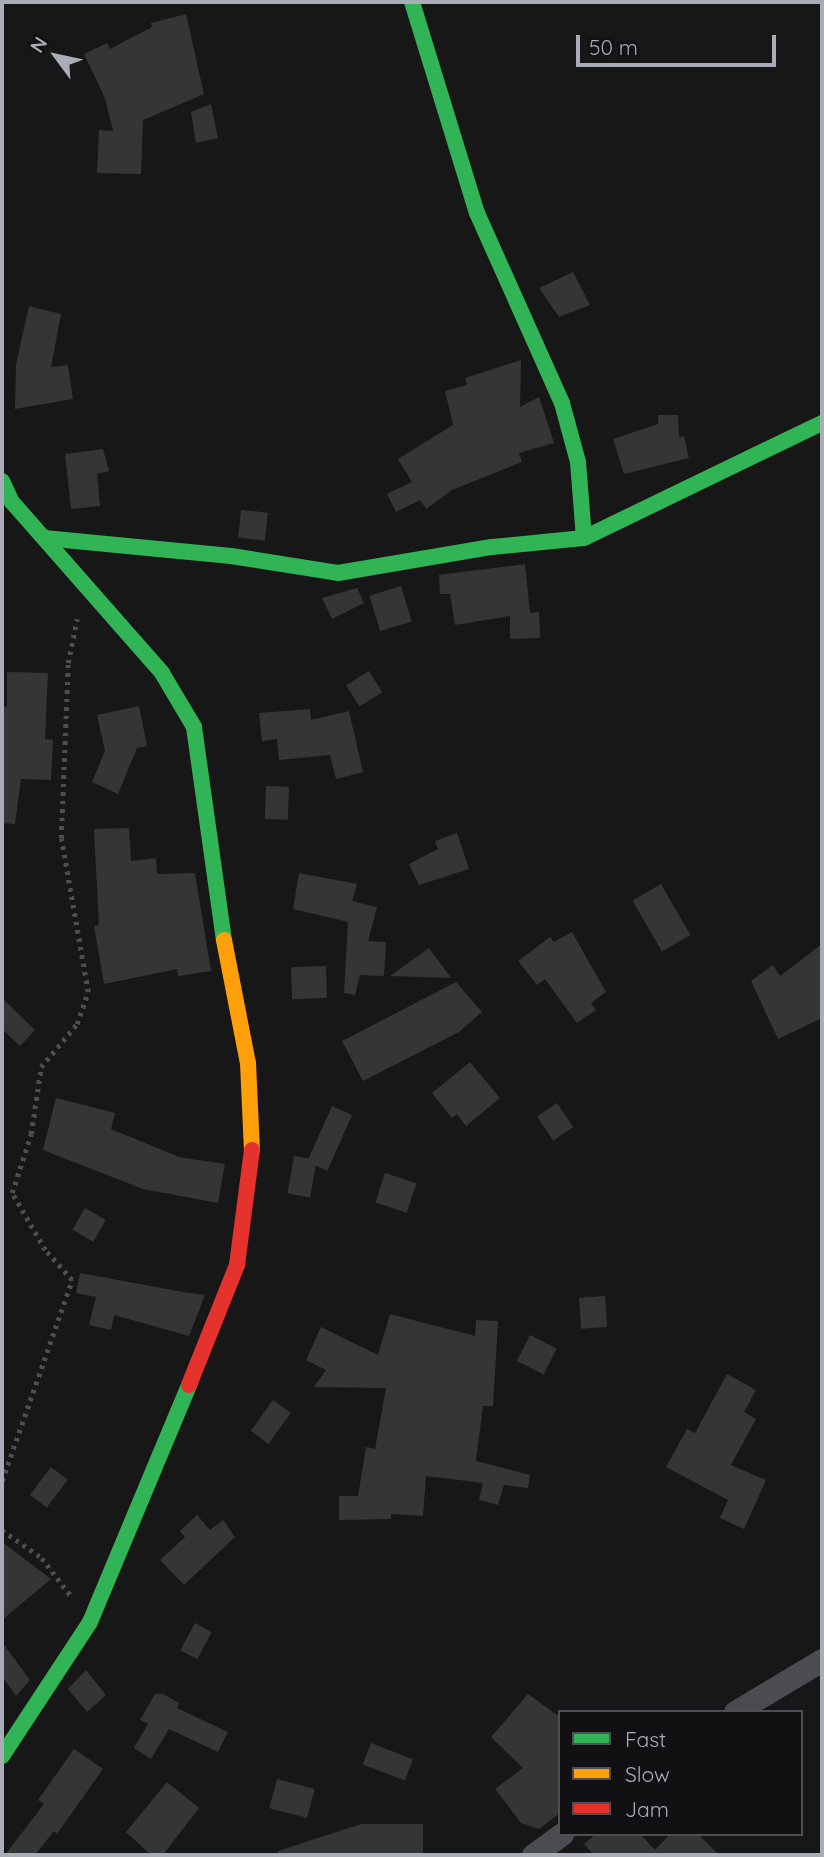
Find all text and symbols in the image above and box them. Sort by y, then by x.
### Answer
north arrow [21,21,91,91]
scale bar [579,21,778,65]
text: N [25,32,52,57]
text: 50 m [589,34,638,60]
legend [558,1710,803,1836]
text: Fast [625,1726,666,1752]
text: Slow [625,1761,670,1787]
text: Jam [625,1796,669,1822]

